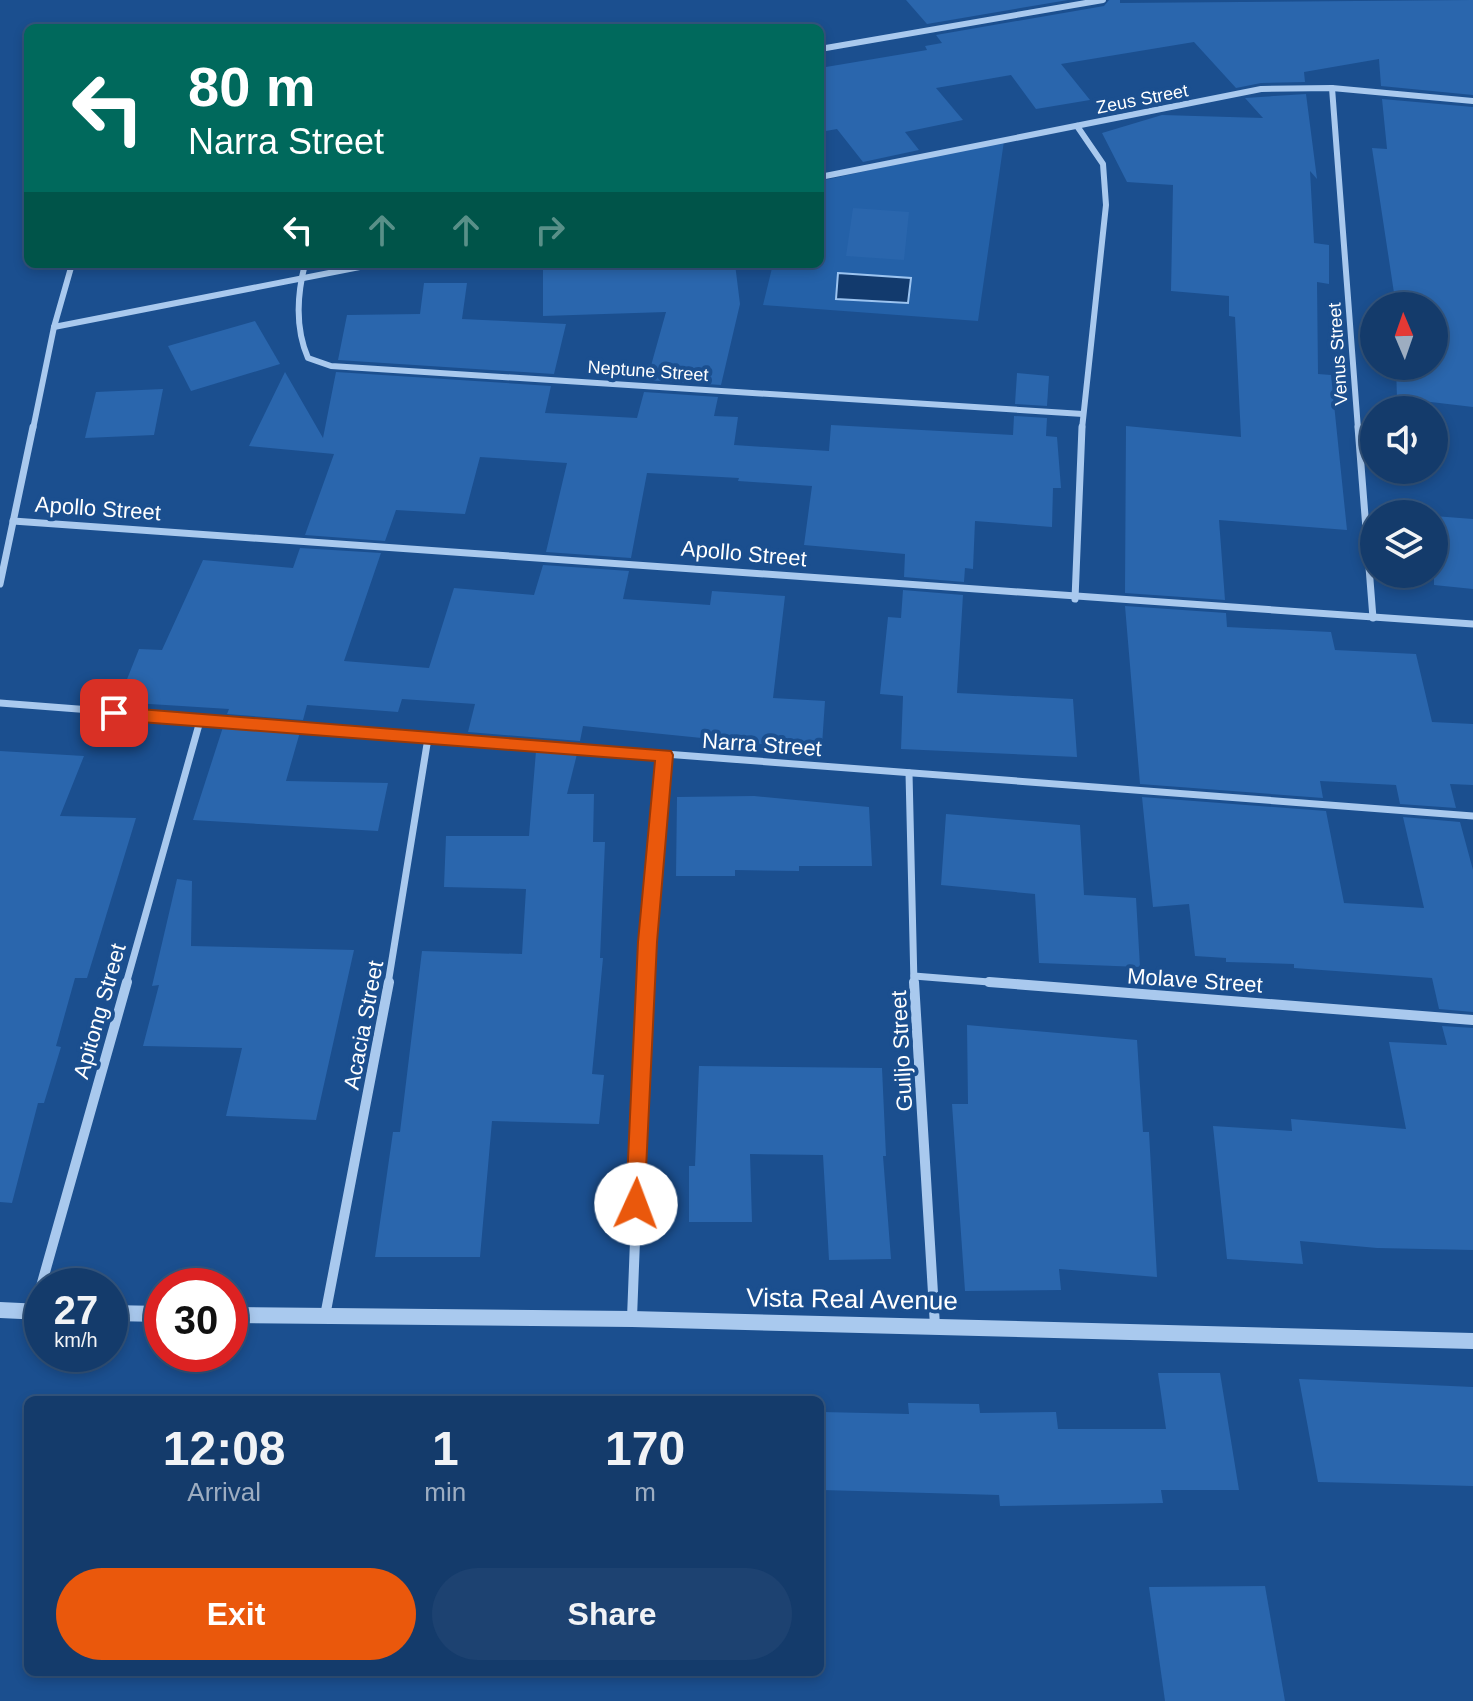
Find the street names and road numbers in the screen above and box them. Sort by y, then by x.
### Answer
street label: Zeus Street [1094,80,1190,118]
street label: Venus Street [1324,302,1352,406]
street label: Neptune Street [587,357,709,385]
street label: Apollo Street [34,492,162,525]
street label: Apollo Street [680,536,808,571]
street label: Narra Street [701,728,823,761]
street label: Apitong Street [68,941,131,1082]
street label: Acacia Street [339,958,388,1092]
street label: Molave Street [1126,963,1264,998]
street label: Guiljo Street [886,990,917,1112]
street label: Vista Real Avenue [746,1282,958,1316]

